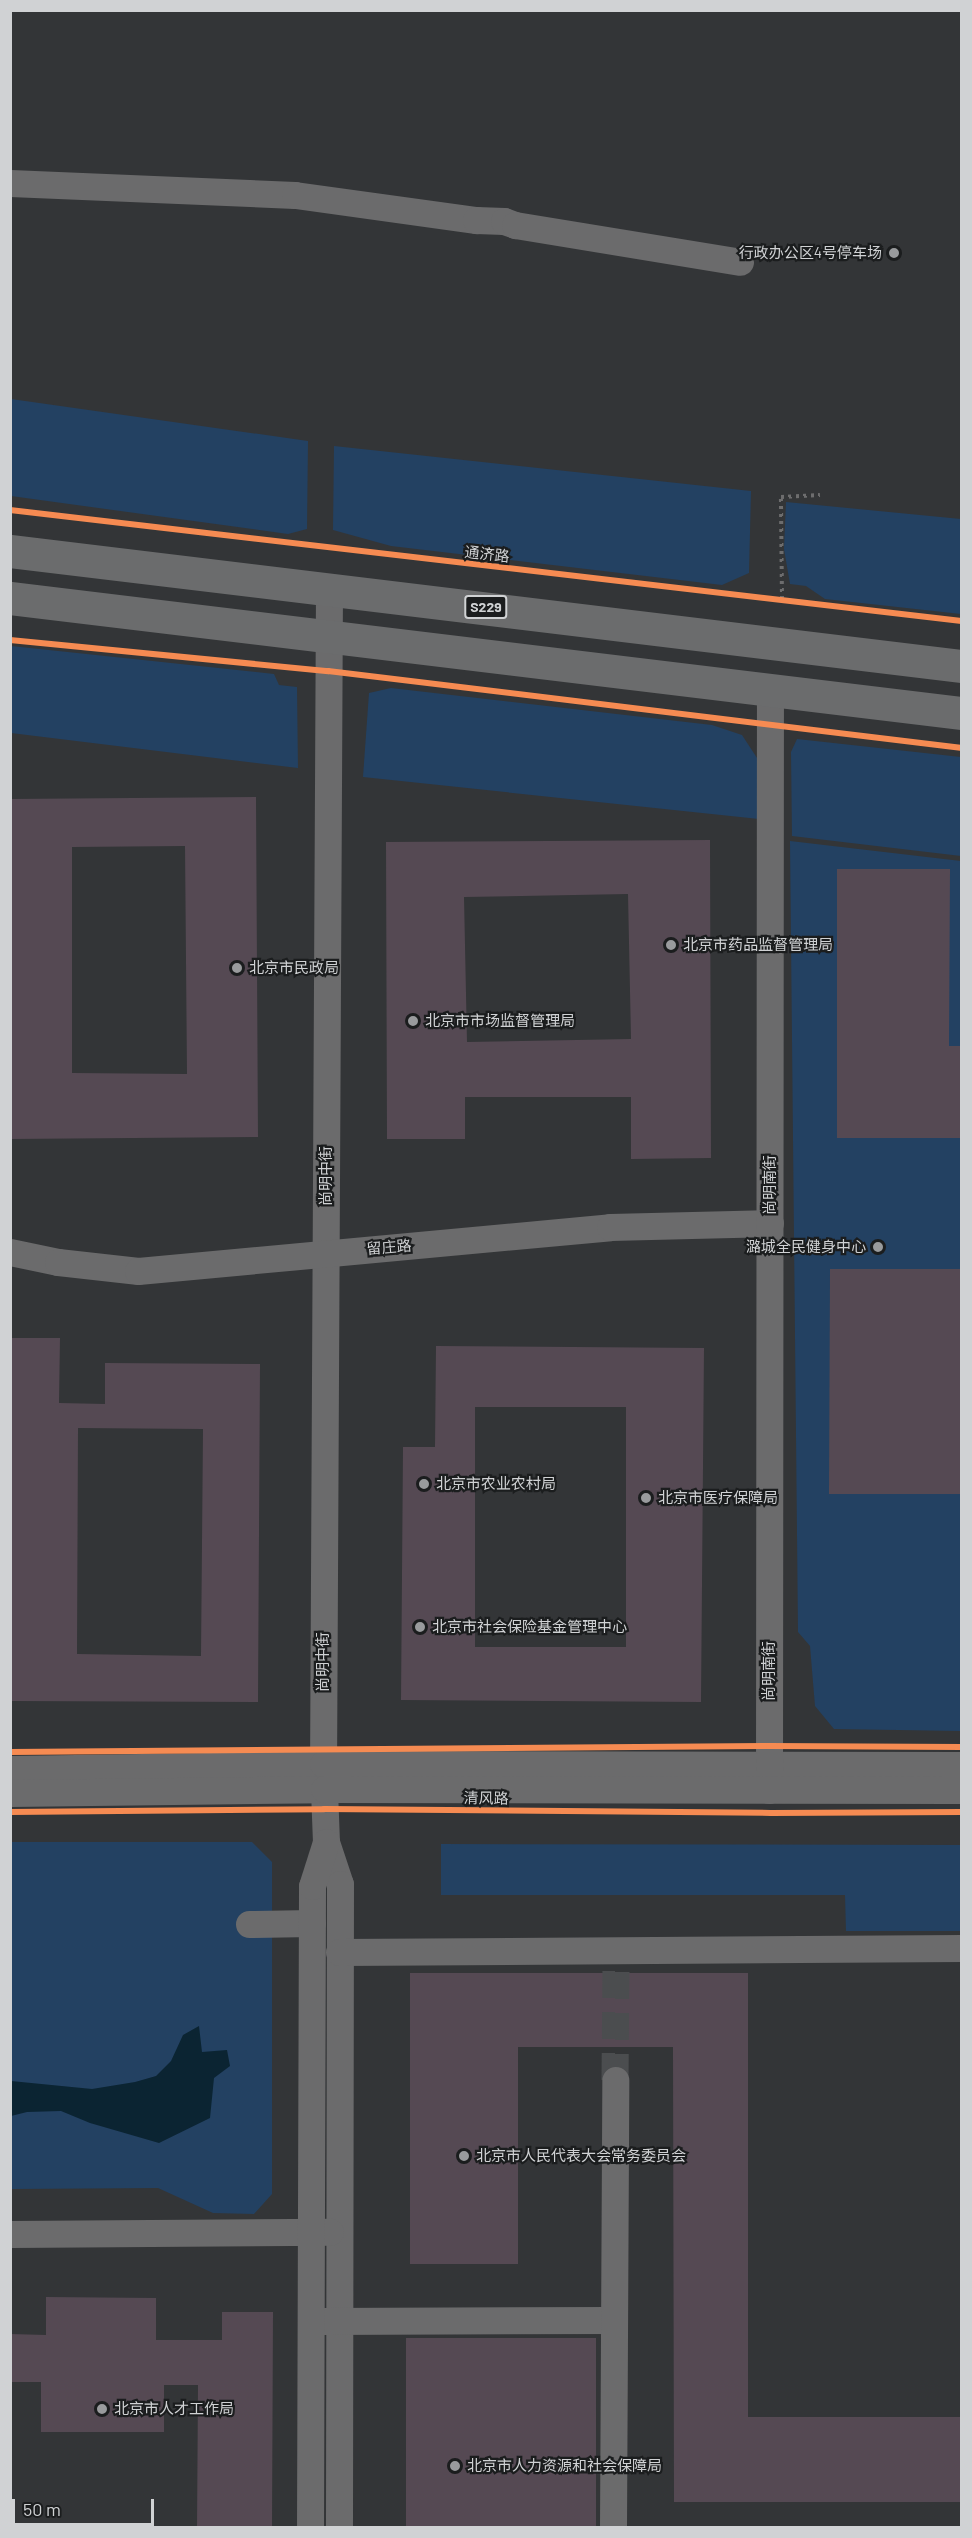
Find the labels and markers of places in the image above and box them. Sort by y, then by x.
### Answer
place label: 行政办公区4号停车场 [739,244,882,262]
marker: 行政办公区4号停车场 [887,246,901,260]
place label: 北京市药品监督管理局 [683,936,833,954]
marker: 北京市药品监督管理局 [664,938,678,952]
place label: 北京市民政局 [249,959,339,977]
marker: 北京市民政局 [230,961,244,975]
place label: 北京市市场监督管理局 [425,1012,575,1030]
marker: 北京市市场监督管理局 [406,1014,420,1028]
place label: 潞城全民健身中心 [746,1238,866,1256]
marker: 潞城全民健身中心 [871,1240,885,1254]
place label: 北京市农业农村局 [436,1475,556,1493]
marker: 北京市农业农村局 [417,1477,431,1491]
place label: 北京市医疗保障局 [658,1489,778,1507]
marker: 北京市医疗保障局 [639,1491,653,1505]
place label: 北京市社会保险基金管理中心 [432,1618,627,1636]
marker: 北京市社会保险基金管理中心 [413,1620,427,1634]
place label: 北京市人民代表大会常务委员会 [476,2147,686,2165]
marker: 北京市人民代表大会常务委员会 [457,2149,471,2163]
place label: 北京市人才工作局 [114,2400,234,2418]
marker: 北京市人才工作局 [95,2402,109,2416]
place label: 北京市人力资源和社会保障局 [467,2457,662,2475]
marker: 北京市人力资源和社会保障局 [448,2459,462,2473]

